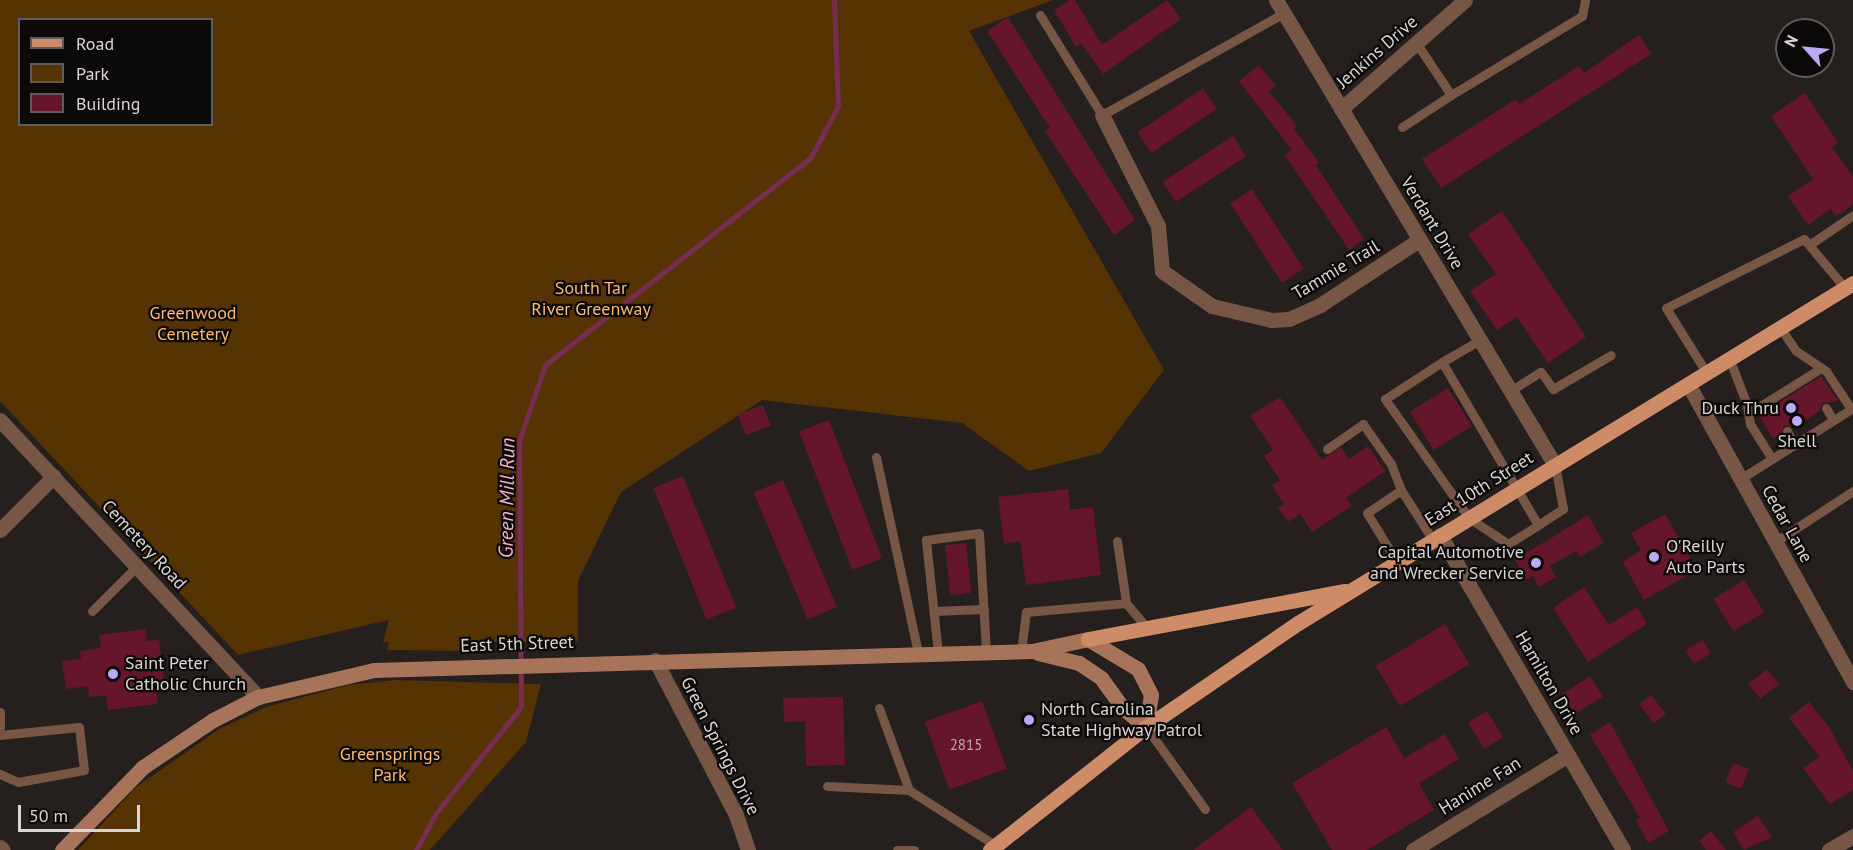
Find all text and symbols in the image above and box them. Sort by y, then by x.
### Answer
street label: Jenkins Drive [1332,11,1422,93]
legend [18,18,213,126]
north arrow [1775,18,1835,78]
text: Road [76,32,114,55]
text: N [1779,32,1802,50]
text: Park [76,62,109,85]
text: Building [76,92,140,115]
street label: Verdant Drive [1396,173,1468,273]
street label: Tammie Trail [1288,235,1384,305]
park label: South Tar River Greenway [531,278,651,320]
park label: Greenwood Cemetery [149,303,237,346]
place label: Duck Thru [1700,397,1779,419]
marker: Duck Thru [1784,401,1798,415]
marker: Shell [1790,414,1804,428]
place label: Shell [1777,430,1817,452]
water label: Green Mill Run [494,438,520,558]
street label: East 10th Street [1421,447,1537,531]
street label: Cedar Lane [1757,482,1817,566]
street label: Cemetery Road [97,496,191,594]
place label: O'Reilly Auto Parts [1666,536,1745,578]
place label: Capital Automotive and Wrecker Service [1370,542,1524,584]
marker: O'Reilly Auto Parts [1647,550,1661,564]
marker: Capital Automotive and Wrecker Service [1529,556,1543,570]
street label: Hamilton Drive [1511,627,1587,739]
street label: East 5th Street [460,631,574,657]
place label: Saint Peter Catholic Church [125,653,246,696]
marker: Saint Peter Catholic Church [106,667,120,681]
street label: Green Springs Drive [676,673,764,819]
place label: North Carolina State Highway Patrol [1041,699,1203,742]
marker: North Carolina State Highway Patrol [1022,713,1036,727]
house number: 2815 [950,736,982,754]
park label: Greensprings Park [340,744,440,786]
street label: Hanime Fan [1435,752,1525,820]
scale bar [21,793,142,831]
text: 50 m [29,804,68,827]

